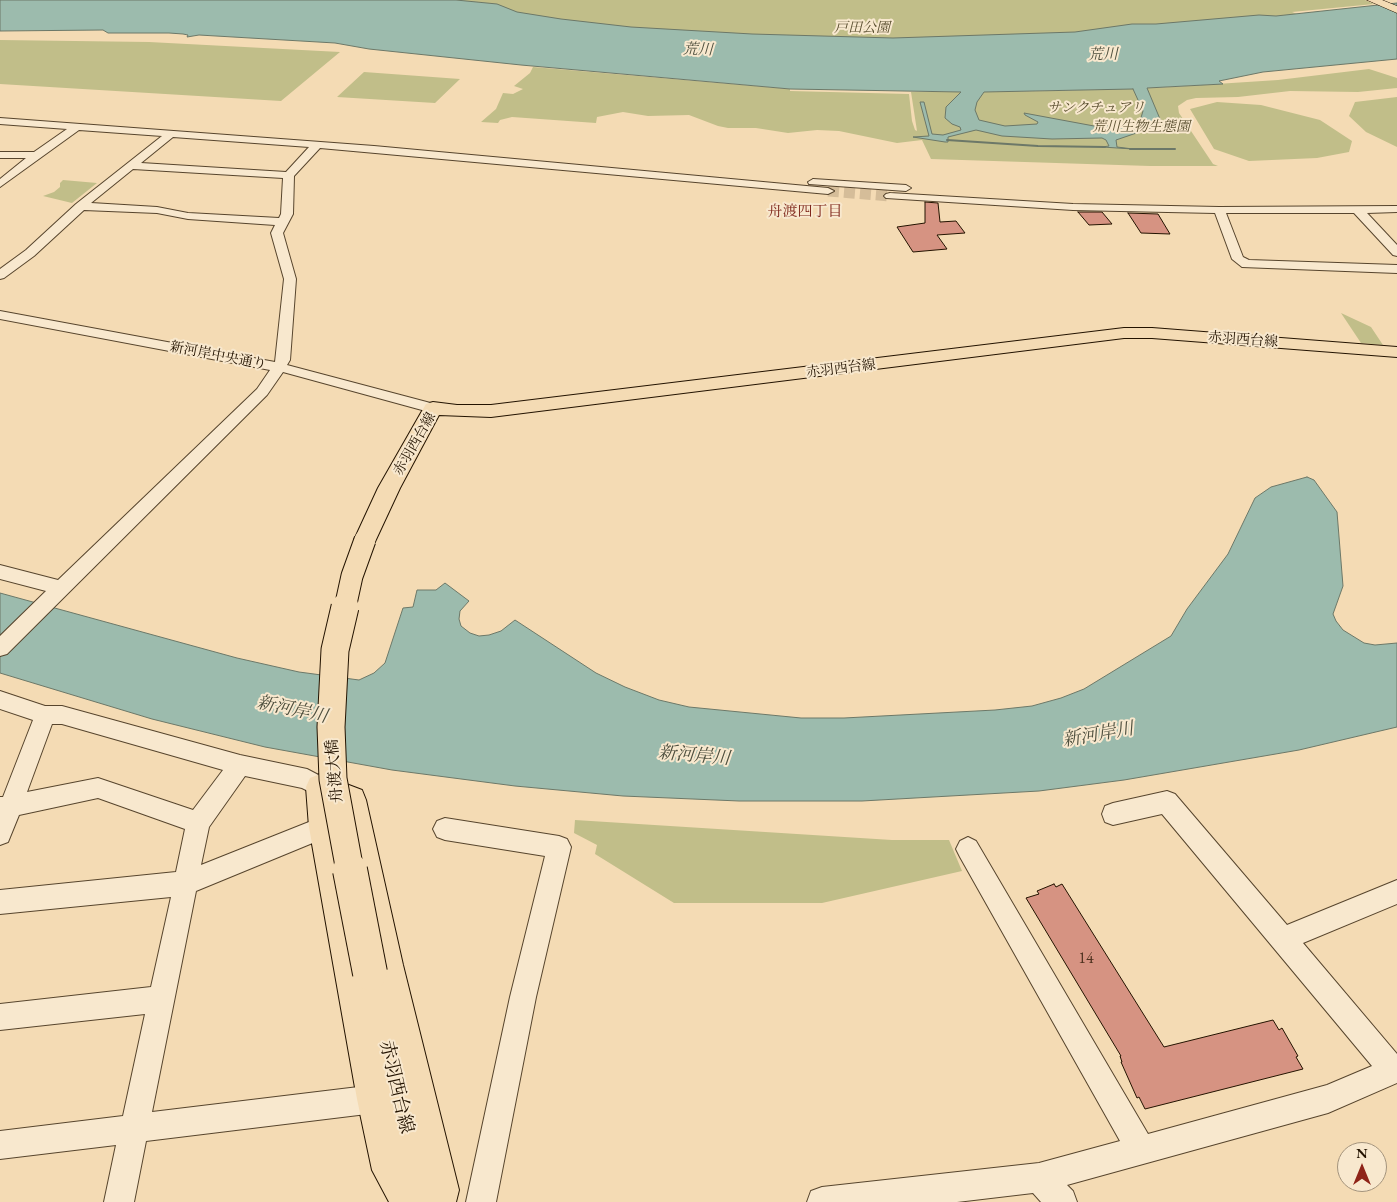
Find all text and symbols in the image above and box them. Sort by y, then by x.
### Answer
park label: 戸田公園 [834,20,890,36]
water label: 荒川 [683,40,713,60]
water label: 荒川 [1088,46,1118,64]
park label: サンクチュアリ [1047,100,1145,116]
park label: 荒川生物生態園 [1092,119,1190,135]
district label: 舟渡四丁目 [768,203,842,221]
street label: 赤羽西台線 [1207,329,1279,351]
street label: 新河岸中央通り [168,338,268,374]
street label: 赤羽西台線 [805,356,877,382]
street label: 赤羽西台線 [390,409,440,479]
water label: 新河岸川 [255,692,329,728]
water label: 新河岸川 [1061,718,1135,752]
street label: 舟渡大橋 [323,738,347,804]
water label: 新河岸川 [657,742,731,770]
house number: 14 [1078,949,1094,969]
street label: 赤羽西台線 [374,1038,418,1136]
north arrow [1337,1142,1387,1192]
text: N [1356,1144,1368,1162]

